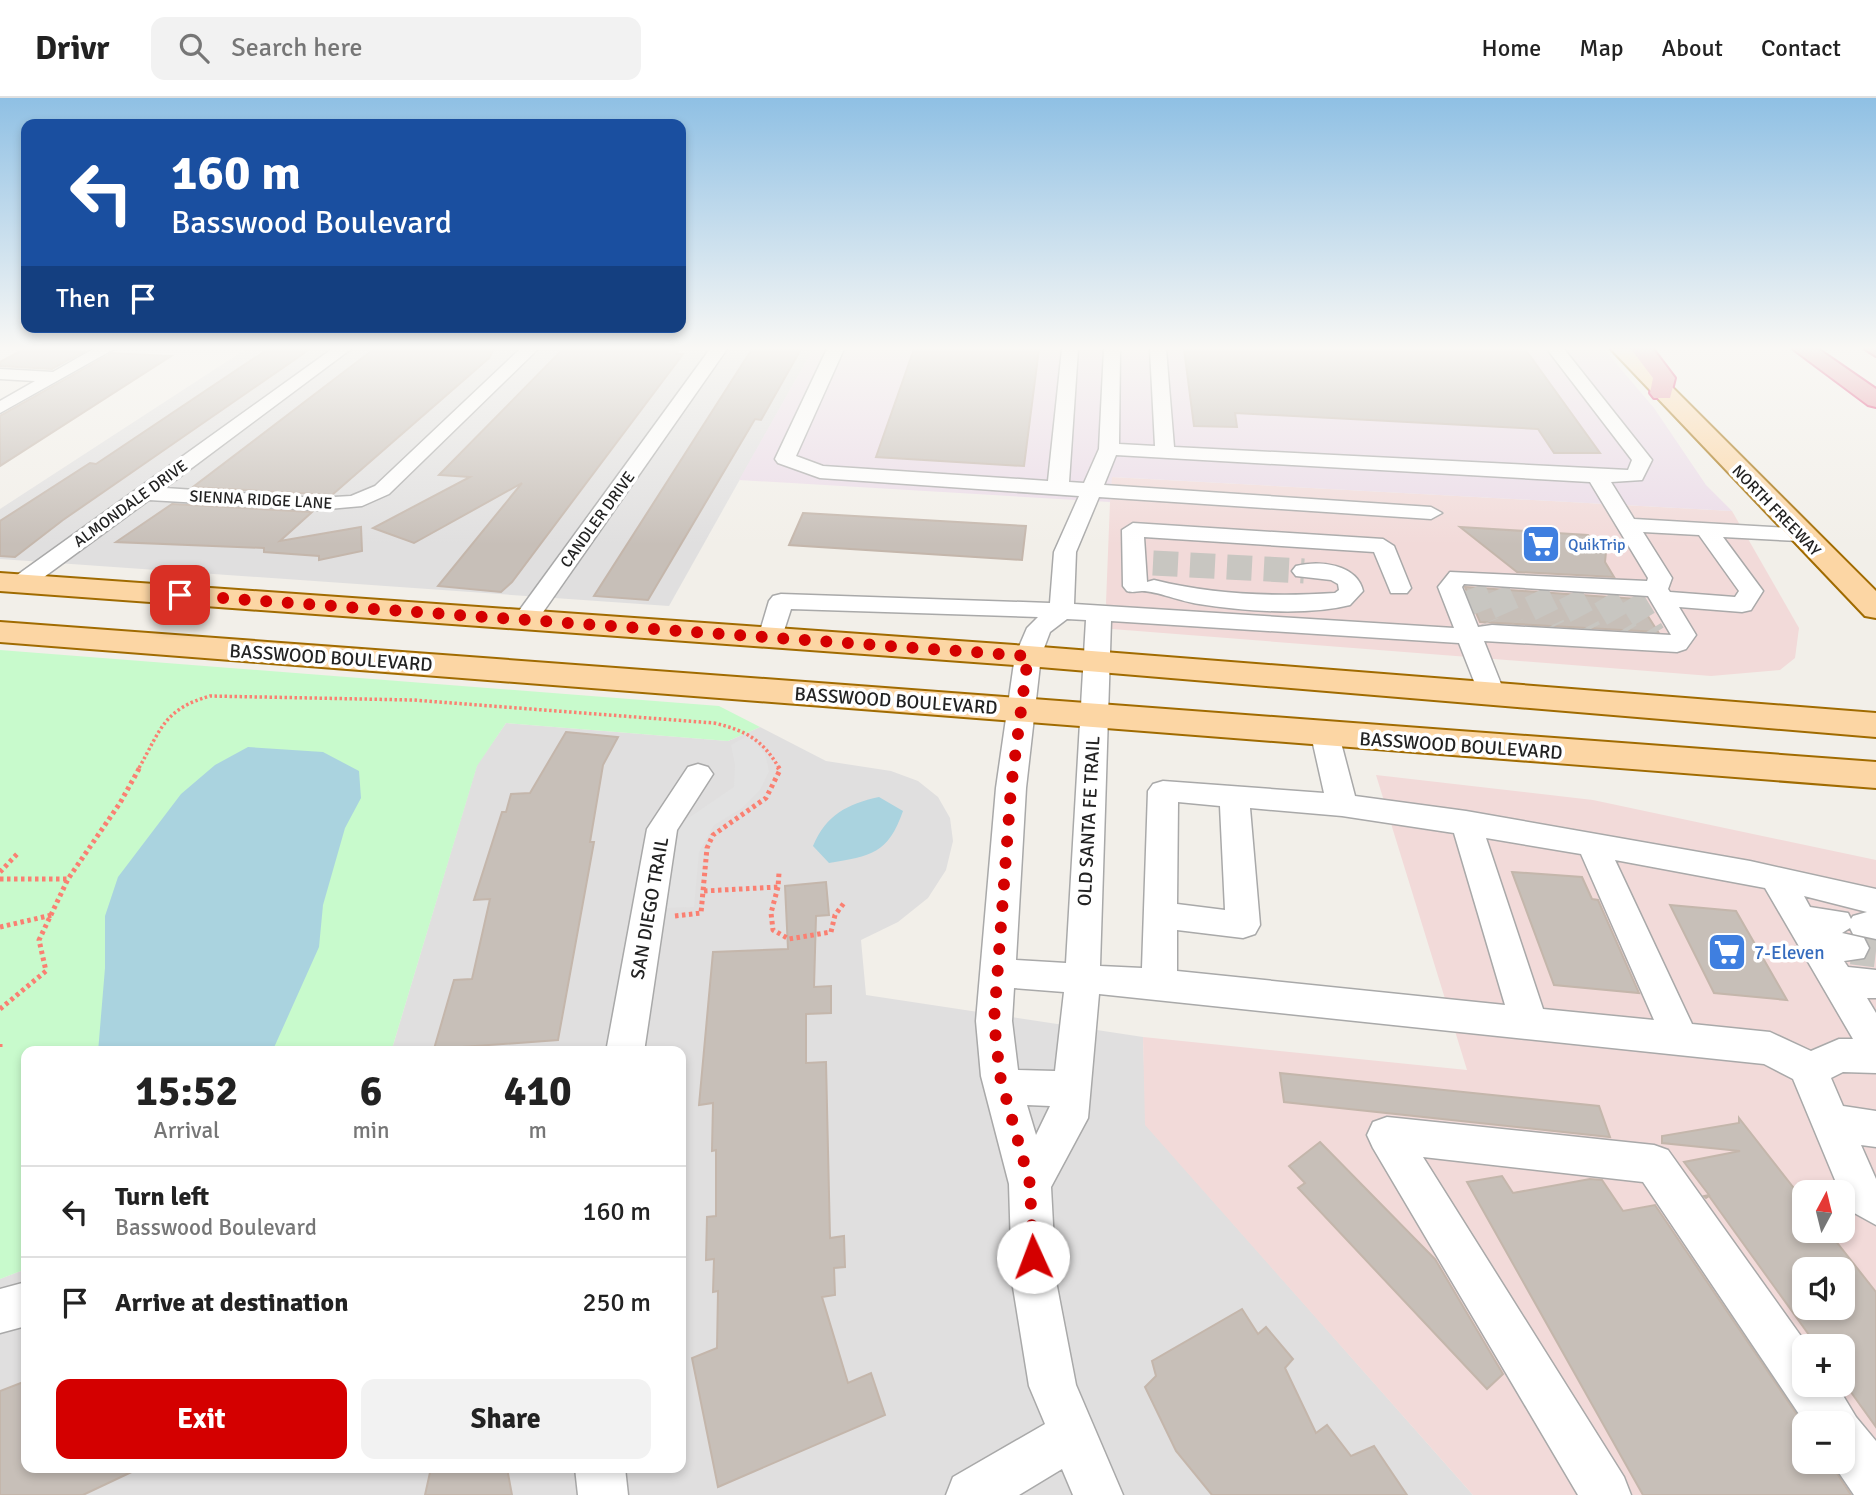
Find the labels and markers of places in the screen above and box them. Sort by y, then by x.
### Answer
supermarket icon: QuikTrip [1520,523,1562,565]
place label: QuikTrip [1568,535,1626,555]
pin [150,565,210,625]
supermarket icon: 7-Eleven [1706,931,1748,973]
place label: 7-Eleven [1754,941,1825,965]

